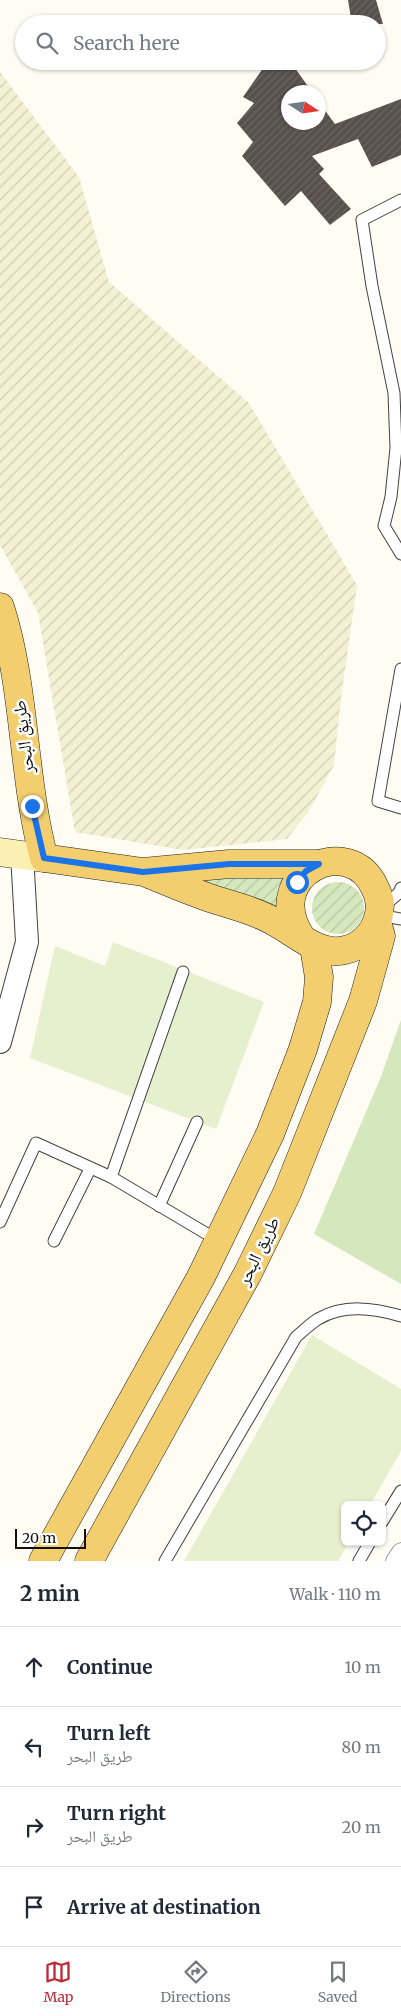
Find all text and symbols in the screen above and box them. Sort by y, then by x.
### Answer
search box [15,15,386,70]
icon: search [33,29,61,57]
text: Search here [73,31,180,55]
north arrow [281,85,326,130]
street label: طريق البحر [7,699,39,776]
route end [21,795,44,818]
route start [286,871,309,894]
street label: طريق البحر [231,1213,285,1290]
map controls [341,1501,386,1546]
button: locate [341,1501,386,1546]
scale bar [15,1526,86,1549]
text: 20 m [22,1529,56,1547]
text: 2 min [20,1580,80,1607]
text: Walk · 110 m [289,1584,381,1604]
icon: ahead [20,1653,48,1681]
text: Continue [67,1655,153,1679]
text: 10 m [344,1657,381,1677]
text: Turn left [67,1721,151,1745]
icon: left [20,1733,48,1761]
text: 80 m [342,1737,381,1757]
text: طريق البحر [67,1746,133,1766]
text: Turn right [67,1801,166,1825]
icon: right [20,1813,48,1841]
text: 20 m [342,1817,381,1837]
text: طريق البحر [67,1826,133,1846]
icon: arrive [20,1893,48,1921]
text: Arrive at destination [67,1895,261,1919]
tab: Map [44,1958,73,2006]
tab: Directions [161,1958,231,2006]
tab: Saved [318,1958,357,2006]

